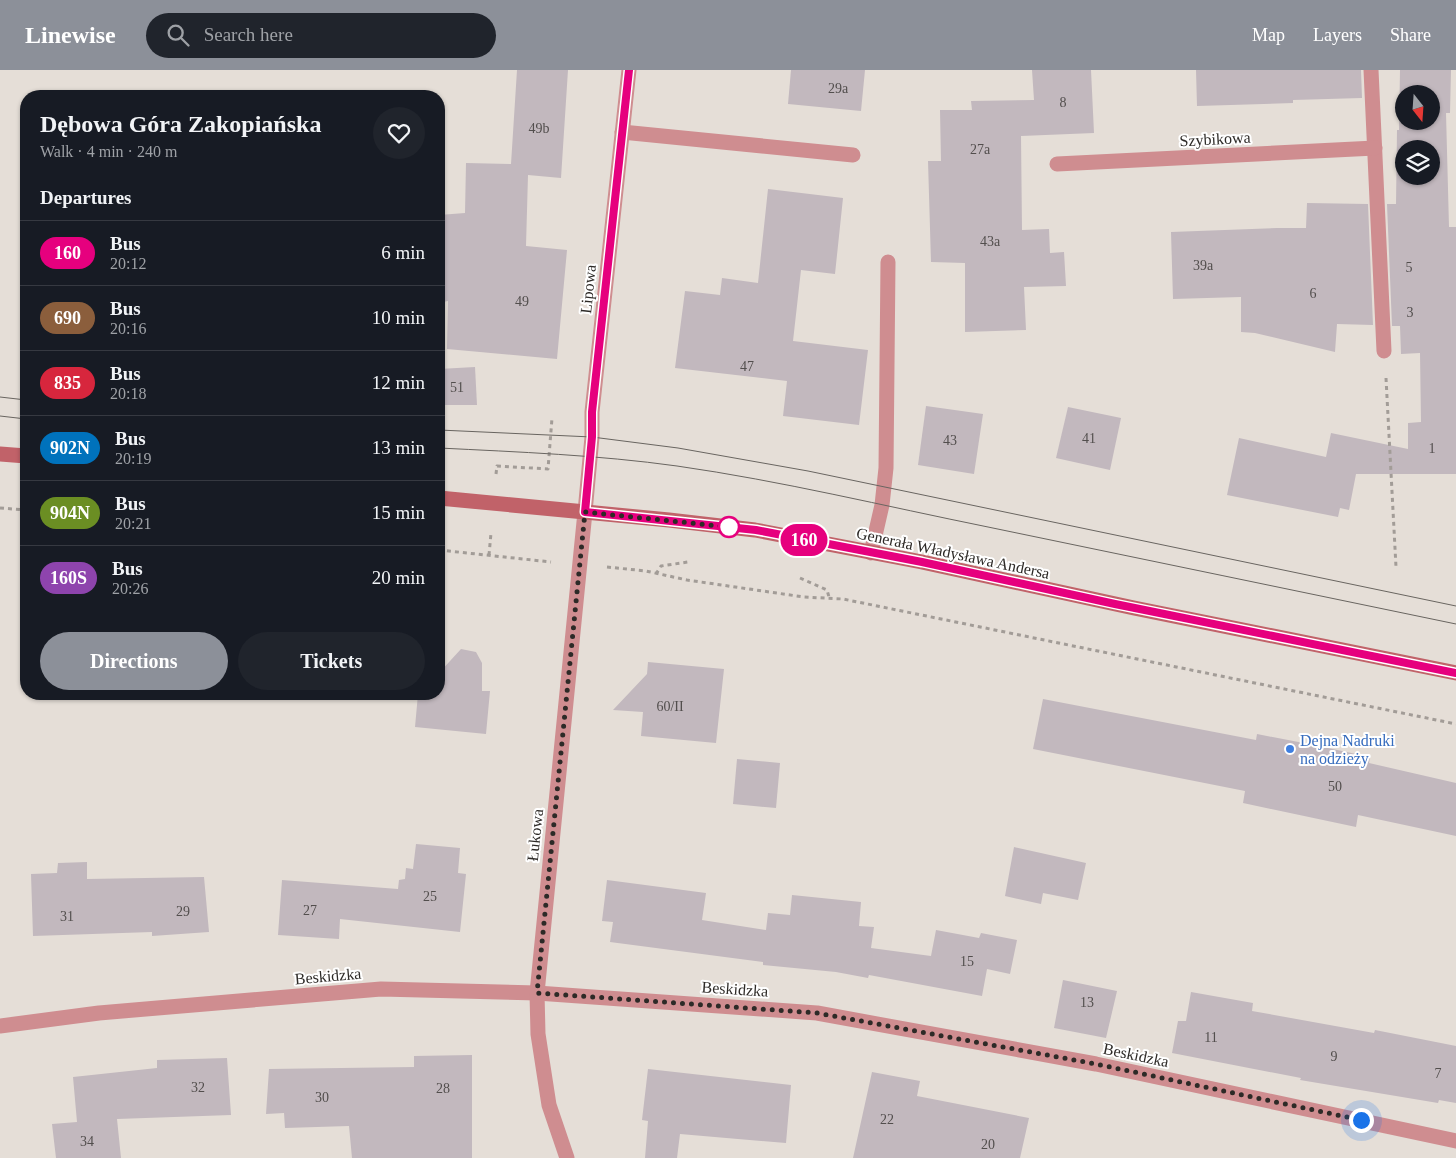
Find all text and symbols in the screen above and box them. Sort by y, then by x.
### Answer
search box [146,13,496,58]
icon: search [164,21,192,49]
text: Linewise [25,22,116,48]
text: Search here [204,24,293,45]
text: Map [1252,25,1285,45]
text: Layers [1313,25,1362,45]
text: Share [1390,25,1431,45]
house number: 29a [828,81,849,96]
north arrow [1395,85,1440,130]
map controls [1395,85,1440,185]
house number: 8 [1060,95,1067,110]
button: heart [373,107,425,159]
text: Dębowa Góra Zakopiańska [40,111,321,137]
house number: 49b [529,121,550,136]
street label: Szybikowa [1179,129,1251,150]
button: layers [1395,140,1440,185]
house number: 27a [970,142,991,157]
text: Walk · 4 min · 240 m [40,143,177,160]
text: Departures [40,187,131,208]
text: Bus [110,233,141,254]
house number: 43a [980,234,1001,249]
text: 6 min [381,242,425,263]
text: 160 [54,243,81,263]
text: 20:12 [110,255,146,272]
house number: 39a [1193,258,1214,273]
house number: 5 [1406,260,1413,275]
street label: Lipowa [577,264,600,314]
house number: 6 [1310,286,1317,301]
house number: 49 [515,294,529,309]
text: Bus [110,298,141,319]
house number: 3 [1407,305,1414,320]
text: 10 min [372,307,425,328]
text: 690 [54,308,81,328]
text: 20:16 [110,320,146,337]
house number: 47 [740,359,754,374]
text: Bus [110,363,141,384]
text: 12 min [372,372,425,393]
text: 835 [54,373,81,393]
house number: 51 [450,380,464,395]
text: 20:18 [110,385,146,402]
text: Bus [115,428,146,449]
house number: 41 [1082,431,1096,446]
house number: 43 [943,433,957,448]
text: 13 min [372,437,425,458]
text: 902N [50,438,90,458]
house number: 1 [1429,441,1436,456]
text: 20:19 [115,450,151,467]
text: Bus [115,493,146,514]
text: 15 min [372,502,425,523]
text: 904N [50,503,90,523]
text: 20:21 [115,515,151,532]
unlabelled marker [718,516,740,538]
line badge: 160 [775,524,833,556]
street label: Generała Władysława Andersa [855,524,1051,583]
text: 160 [791,530,818,550]
text: Bus [112,558,143,579]
text: 20 min [372,567,425,588]
text: 160S [50,568,87,588]
text: 20:26 [112,580,148,597]
button: Directions [40,632,228,690]
button: Tickets [238,632,425,690]
house number: 60/II [656,699,684,714]
place label: Dejna Nadruki na odzieży [1300,732,1395,768]
marker: Dejna Nadruki na odzieży [1284,743,1296,755]
house number: 50 [1328,779,1342,794]
street label: Łukowa [524,808,546,862]
house number: 25 [423,889,437,904]
house number: 27 [303,903,317,918]
house number: 29 [176,904,190,919]
house number: 31 [60,909,74,924]
house number: 15 [960,954,974,969]
street label: Beskidzka [294,965,362,987]
street label: Beskidzka [701,978,769,1000]
house number: 13 [1080,995,1094,1010]
house number: 11 [1204,1030,1218,1045]
street label: Beskidzka [1102,1040,1170,1070]
house number: 9 [1331,1049,1338,1064]
house number: 7 [1435,1066,1442,1081]
house number: 32 [191,1080,205,1095]
house number: 28 [436,1081,450,1096]
house number: 30 [315,1090,329,1105]
your location [1349,1108,1374,1133]
house number: 22 [880,1112,894,1127]
house number: 34 [80,1134,94,1149]
house number: 20 [981,1137,995,1152]

